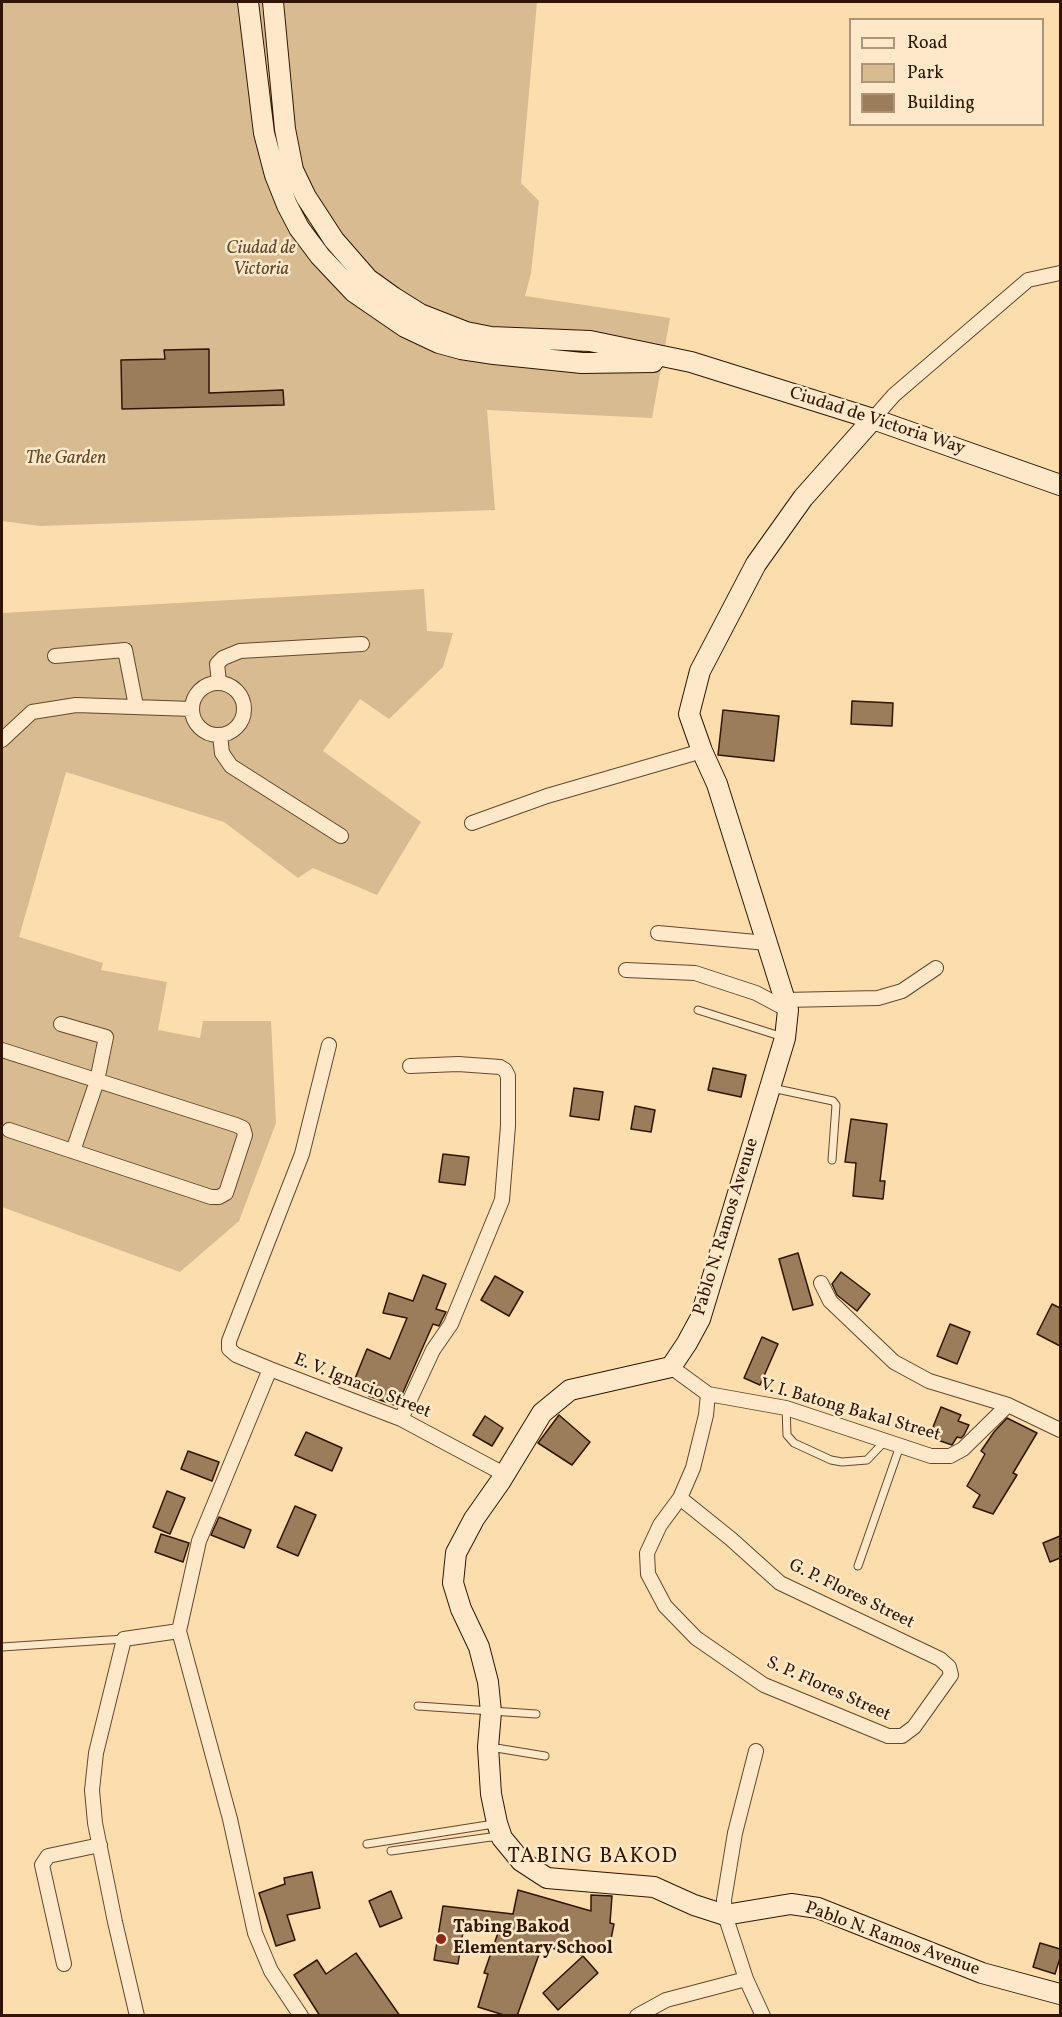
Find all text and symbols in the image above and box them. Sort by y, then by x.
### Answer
legend [849,18,1044,126]
text: Road [907,31,948,56]
text: Park [907,61,944,86]
text: Building [907,91,975,116]
park label: Ciudad de Victoria [226,239,296,282]
street label: Ciudad de Victoria Way [786,383,968,461]
park label: The Garden [26,449,106,471]
street label: Pablo N. Ramos Avenue [690,1136,764,1318]
street label: E. V. Ignacio Street [290,1350,434,1424]
street label: V. I. Batong Bakal Street [757,1375,943,1447]
street label: G. P. Flores Street [785,1555,917,1635]
street label: S. P. Flores Street [762,1653,894,1727]
district label: TABING BAKOD [508,1845,678,1871]
street label: Pablo N. Ramos Avenue [802,1898,982,1982]
place label: Tabing Bakod Elementary School [453,1918,613,1960]
marker: Tabing Bakod Elementary School [434,1932,448,1946]

